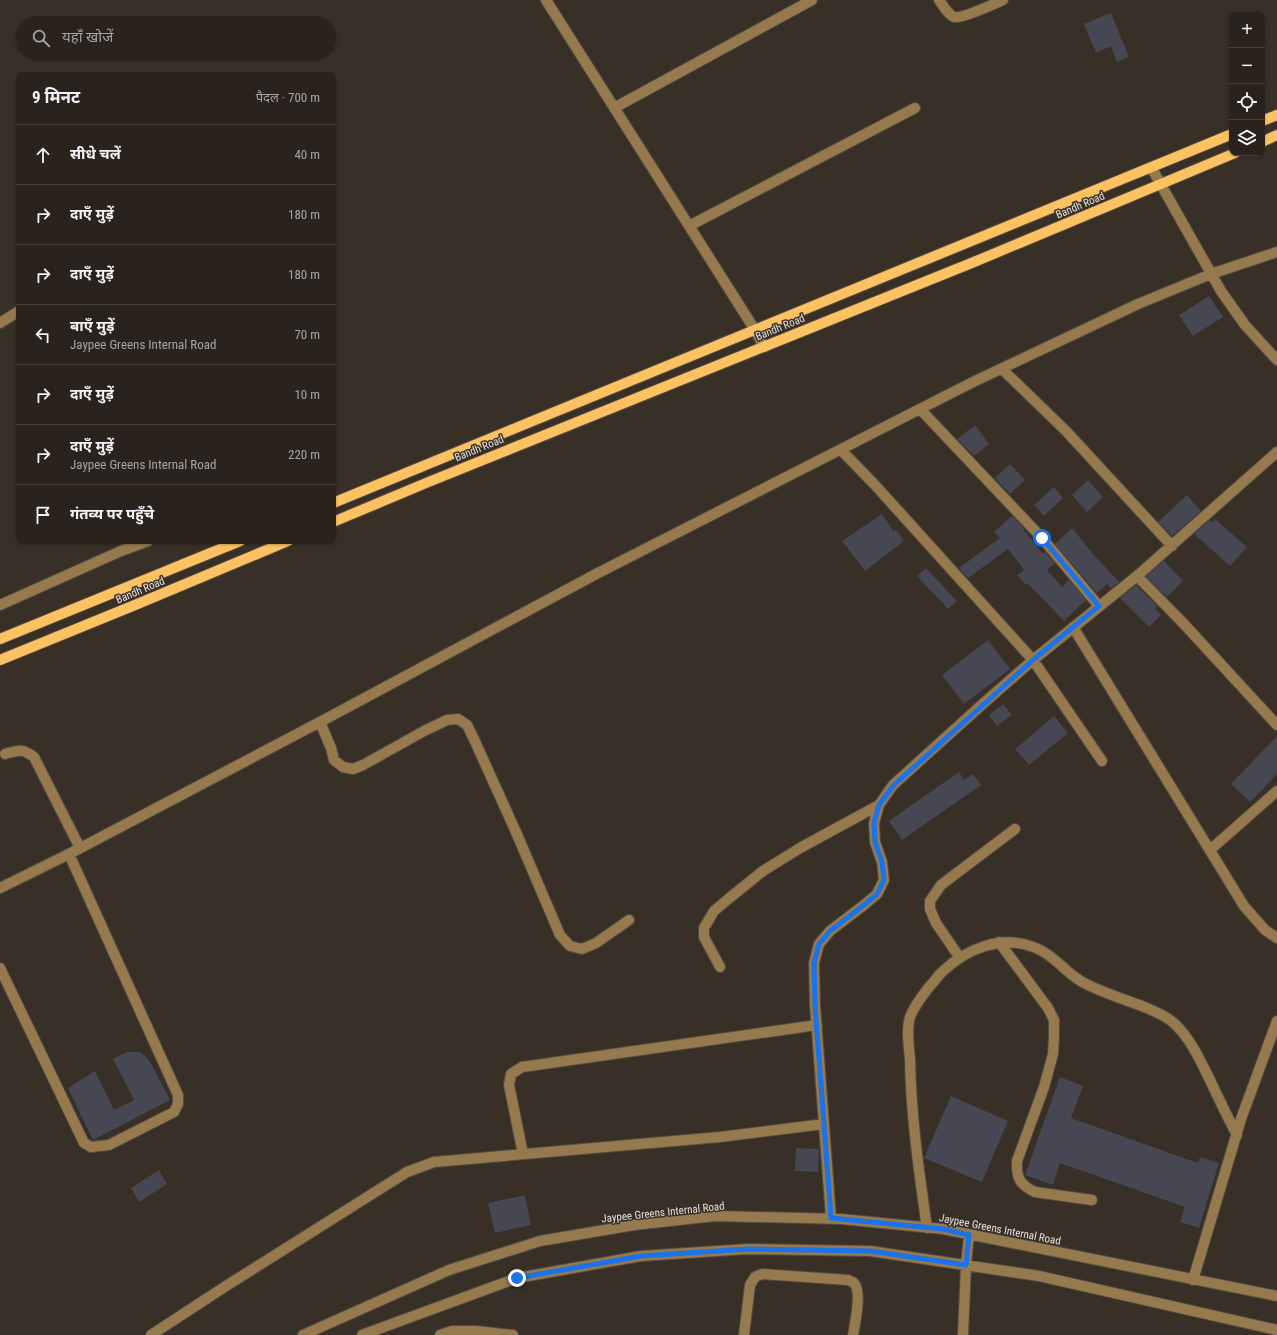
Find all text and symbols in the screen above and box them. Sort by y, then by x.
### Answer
map controls [1229,12,1265,156]
button: + [1229,12,1265,48]
search box [16,16,336,60]
icon: search [30,27,52,49]
text: यहाँ खोजें [62,28,113,46]
button: − [1229,48,1265,84]
button: locate [1229,84,1265,120]
text: 9 मिनट [32,87,80,107]
text: पैदल · 700 m [256,90,320,105]
button: layers [1229,120,1265,156]
icon: ahead [32,144,54,166]
text: सीधे चलें [70,145,121,163]
text: 40 m [294,147,320,162]
street label: Bandh Road [1054,189,1107,222]
icon: right [32,204,54,226]
text: दाएँ मुड़ें [70,205,114,223]
text: 180 m [288,207,320,222]
icon: right [32,264,54,286]
text: दाएँ मुड़ें [70,265,114,283]
text: 180 m [288,267,320,282]
street label: Bandh Road [754,312,807,343]
text: बाएँ मुड़ें [70,317,115,335]
icon: left [32,324,54,346]
text: 70 m [294,327,320,342]
text: Jaypee Greens Internal Road [70,337,216,352]
icon: right [32,384,54,406]
text: दाएँ मुड़ें [70,385,114,403]
text: 10 m [294,387,320,402]
street label: Bandh Road [453,433,506,464]
text: दाएँ मुड़ें [70,437,114,455]
icon: right [32,444,54,466]
text: 220 m [288,447,320,462]
text: Jaypee Greens Internal Road [70,457,216,472]
icon: arrive [32,504,54,526]
text: गंतव्य पर पहुँचे [70,505,154,523]
route start [1033,529,1051,547]
street label: Bandh Road [114,574,167,607]
street label: Jaypee Greens Internal Road [601,1200,725,1225]
street label: Jaypee Greens Internal Road [938,1211,1062,1248]
route end [508,1269,526,1287]

